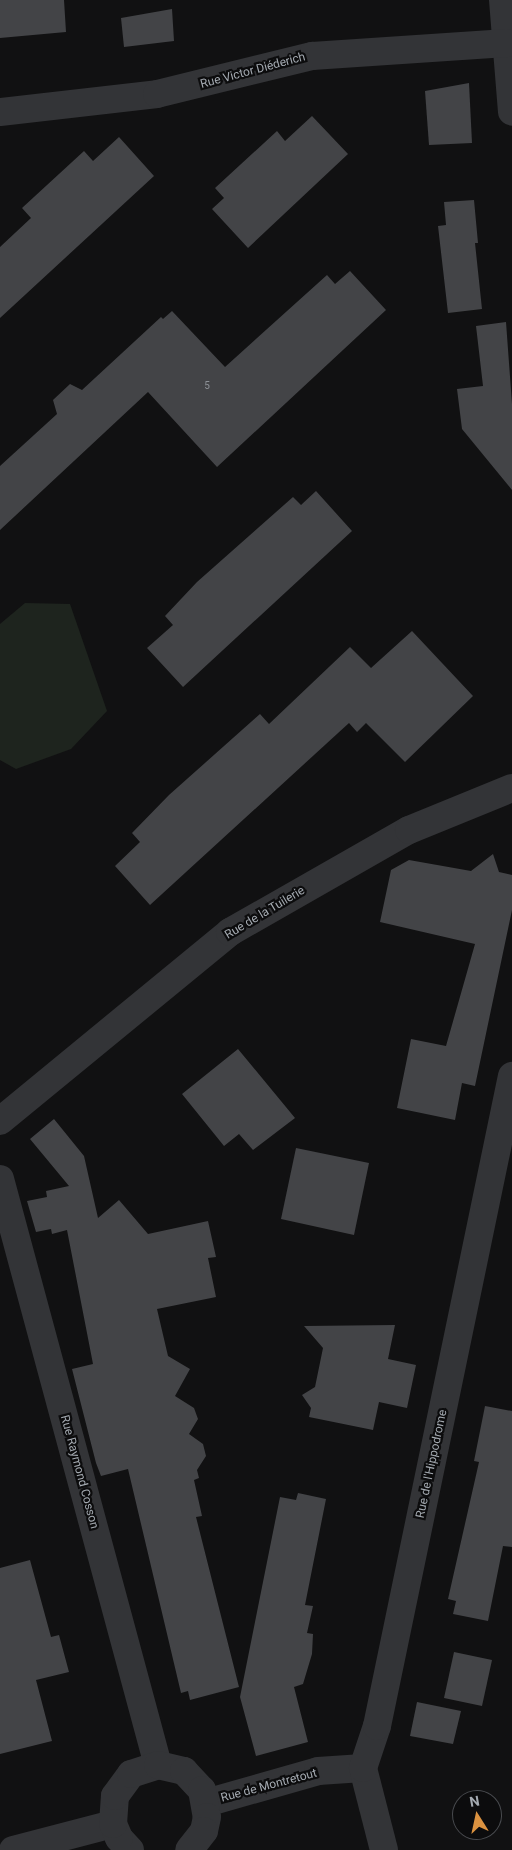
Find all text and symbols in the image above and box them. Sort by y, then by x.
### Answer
street label: Rue Victor Diéderich [199,50,307,92]
house number: 5 [204,380,210,392]
street label: Rue de la Tuilerie [222,883,308,943]
street label: Rue de l'Hippodrome [413,1408,451,1520]
street label: Rue Raymond Cosson [57,1414,101,1530]
street label: Rue de Montretout [219,1766,319,1806]
north arrow [452,1790,502,1840]
text: N [468,1792,481,1810]

